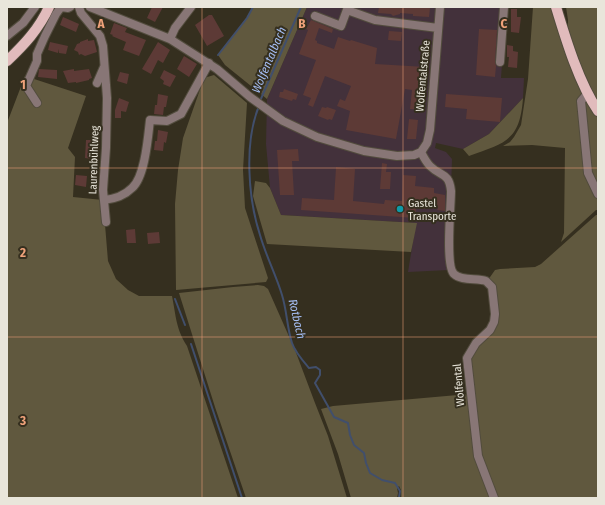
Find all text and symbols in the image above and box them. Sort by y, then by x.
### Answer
text: A [96,16,105,31]
text: B [298,16,306,31]
text: C [501,16,508,31]
water label: Wolfentalbach [249,25,289,95]
street label: Wolfentalstraße [413,40,433,112]
text: 1 [20,77,26,92]
street label: Laurenbühlweg [86,125,102,195]
place label: Gastel Transporte [408,197,457,223]
marker: Gastel Transporte [395,204,405,214]
text: 2 [19,245,26,260]
water label: Rotbach [286,298,308,340]
street label: Wolfental [451,363,467,407]
text: 3 [19,413,26,428]

